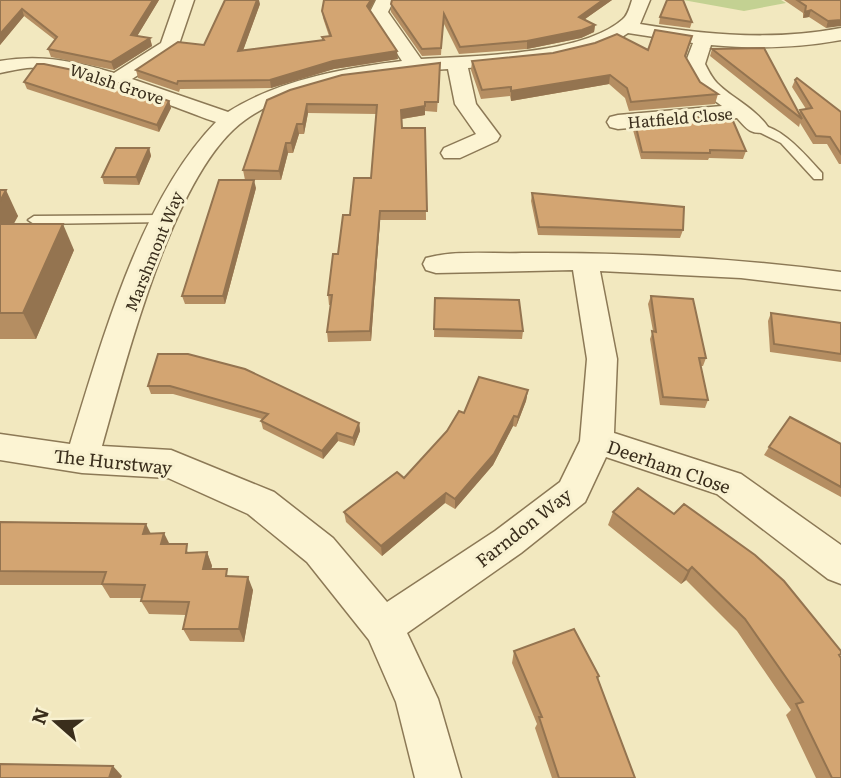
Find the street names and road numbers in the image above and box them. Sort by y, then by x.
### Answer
street label: Walsh Grove [67,56,167,110]
street label: Hatfield Close [626,100,734,134]
street label: Marshmont Way [118,186,188,315]
street label: Deerham Close [604,432,734,500]
street label: The Hurstway [52,441,174,481]
street label: Farndon Way [469,480,577,573]

